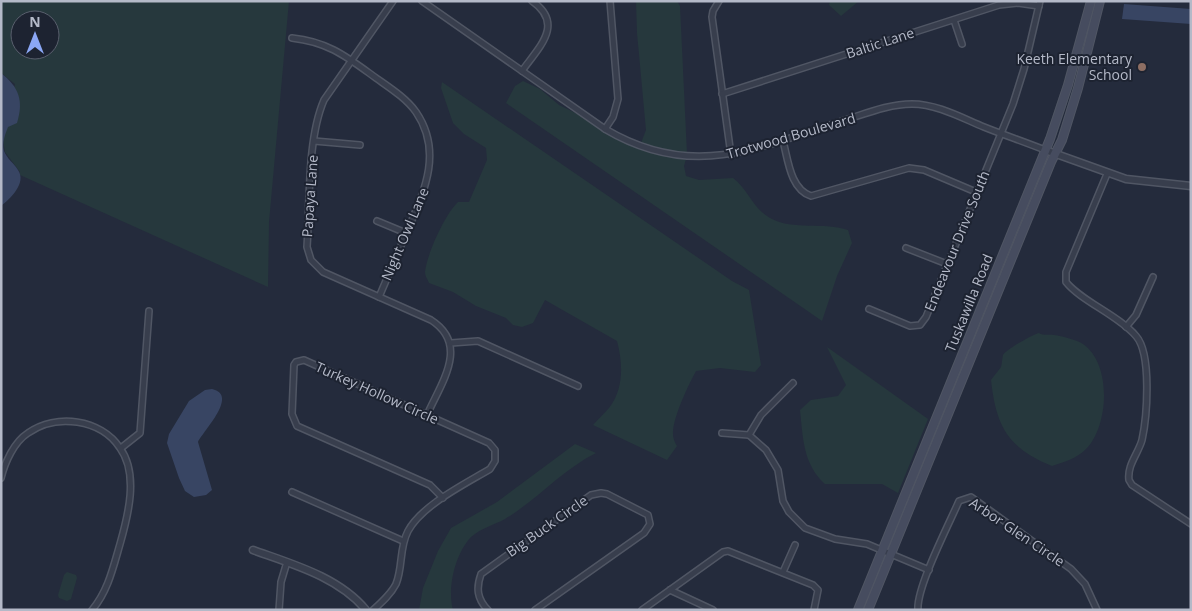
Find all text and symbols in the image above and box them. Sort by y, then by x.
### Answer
north arrow [10,10,60,60]
text: N [29,12,41,31]
street label: Baltic Lane [843,23,917,62]
place label: Keeth Elementary School [1016,49,1133,84]
marker: Keeth Elementary School [1136,61,1148,73]
street label: Trotwood Boulevard [724,108,858,163]
street label: Papaya Lane [297,154,322,238]
street label: Endeavour Drive South [920,168,993,314]
street label: Night Owl Lane [376,184,433,283]
street label: Tuskawilla Road [940,251,997,355]
street label: Turkey Hollow Circle [313,357,442,428]
street label: Big Buck Circle [502,490,591,561]
street label: Arbor Glen Circle [966,493,1069,571]

